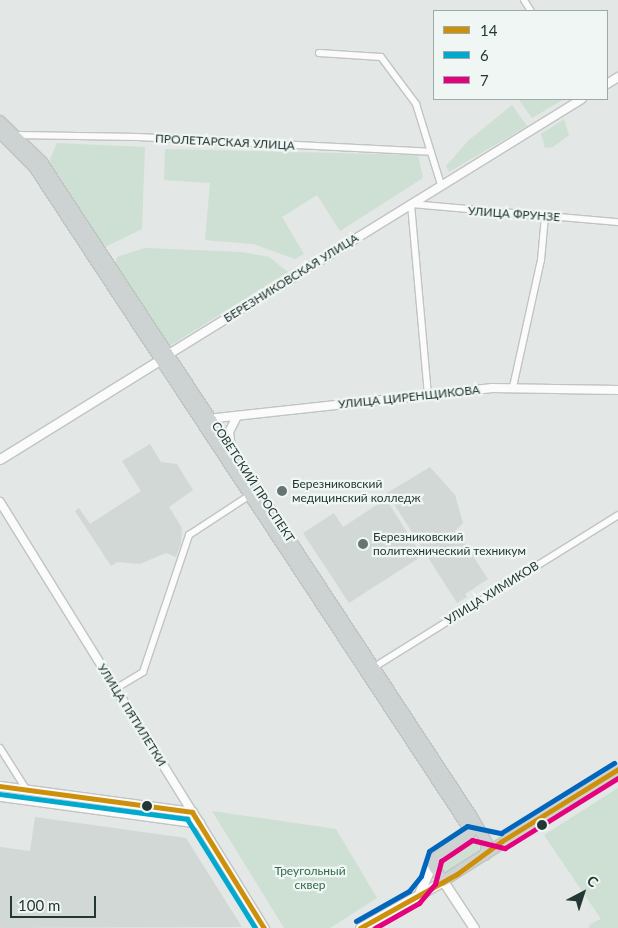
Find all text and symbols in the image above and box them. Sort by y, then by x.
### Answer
legend [433,10,608,100]
text: 14 [480,21,497,39]
text: 6 [480,46,489,64]
text: 7 [480,71,489,89]
street label: ПРОЛЕТАРСКАЯ УЛИЦА [155,131,295,153]
street label: УЛИЦА ФРУНЗЕ [467,204,561,224]
street label: БЕРЕЗНИКОВСКАЯ УЛИЦА [221,231,361,325]
street label: УЛИЦА ЦИРЕНЩИКОВА [337,382,481,412]
street label: СОВЕТСКИЙ ПРОСПЕКТ [209,419,297,545]
place label: Березниковский медицинский колледж [292,477,421,505]
marker: Березниковский медицинский колледж [276,485,288,497]
place label: Березниковский политехнический техникум [373,530,526,558]
marker: Березниковский политехнический техникум [357,538,369,550]
street label: УЛИЦА ХИМИКОВ [443,558,541,628]
street label: УЛИЦА ПЯТИЛЕТКИ [95,661,169,769]
unlabelled marker [142,801,152,811]
unlabelled marker [537,820,547,830]
park label: Треугольный сквер [274,864,346,892]
north arrow [558,868,608,918]
text: С [584,872,602,891]
scale bar [12,886,99,918]
text: 100 m [18,896,60,914]

